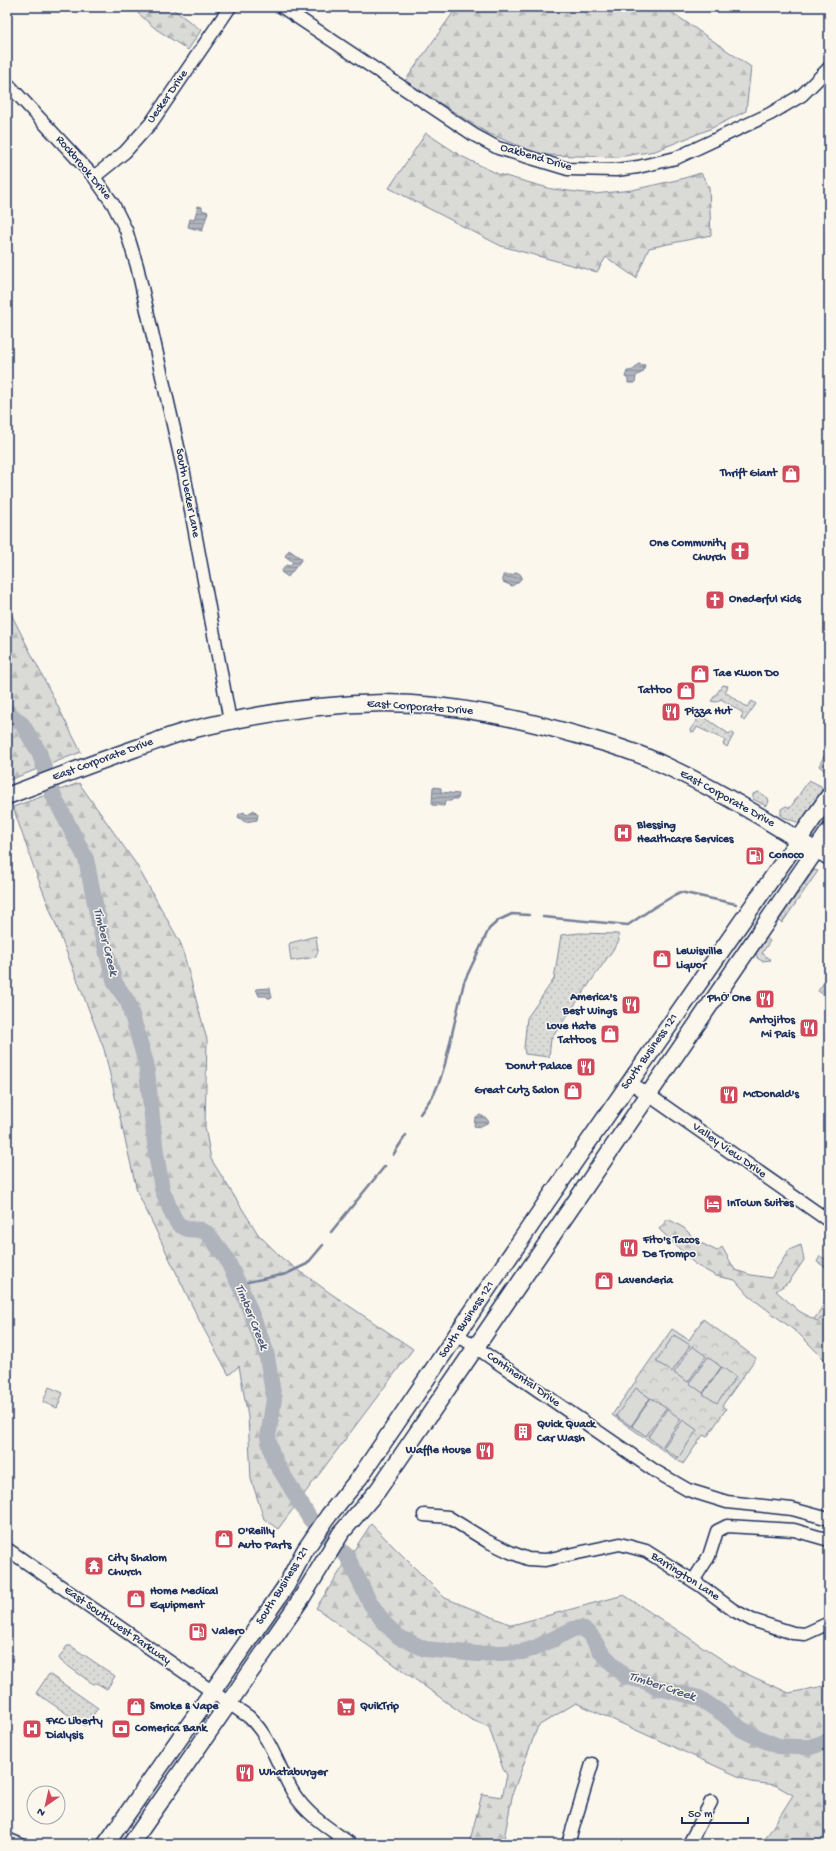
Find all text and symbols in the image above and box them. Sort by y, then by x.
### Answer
street label: Uecker Drive [144,67,192,126]
street label: Rockbrook Drive [52,133,114,203]
street label: Oakbend Drive [499,141,574,175]
street label: South Uecker Lane [172,447,203,539]
shop icon: Thrift Giant [780,463,802,485]
place label: Thrift Giant [719,467,778,481]
place label: One Community Church [650,537,727,565]
church icon: One Community Church [729,540,751,562]
church icon: Onederful Kids [704,589,726,611]
place label: Onederful Kids [729,593,802,607]
shop icon: Tae Kwon Do [689,663,711,685]
place label: Tae Kwon Do [713,667,780,681]
shop icon: Tattoo [675,680,697,702]
place label: Tattoo [637,684,673,698]
street label: East Corporate Drive [366,697,474,719]
restaurant icon: Pizza Hut [660,701,682,723]
place label: Pizza Hut [684,705,733,719]
street label: East Corporate Drive [51,735,156,785]
street label: East Corporate Drive [677,767,778,831]
place label: Blessing Healthcare Services [636,819,734,847]
hospital icon: Blessing Healthcare Services [612,822,634,844]
fuel station icon: Conoco [744,845,766,867]
place label: Conoco [768,849,805,863]
water label: Timber Creek [89,907,121,979]
place label: Lewisville Liquor [676,945,723,973]
shop icon: Lewisville Liquor [651,948,673,970]
restaurant icon: Phở One [754,988,776,1010]
place label: America's Best Wings [562,991,618,1019]
place label: Phở One [706,992,752,1006]
restaurant icon: America's Best Wings [620,994,642,1016]
street label: South Business 121 [619,1011,682,1093]
place label: Antojitos Mi Pais [748,1014,796,1042]
restaurant icon: Antojitos Mi Pais [798,1017,820,1039]
place label: Love Hate Tattoos [546,1020,597,1048]
shop icon: Love Hate Tattoos [599,1023,621,1045]
restaurant icon: Donut Palace [575,1056,597,1078]
place label: Donut Palace [505,1060,573,1074]
shop icon: Great Cutz Salon [562,1080,584,1102]
place label: Great Cutz Salon [475,1084,559,1098]
restaurant icon: McDonald's [718,1084,740,1106]
place label: McDonald's [743,1088,800,1102]
street label: Valley View Drive [688,1120,769,1182]
hotel icon: InTown Suites [702,1193,724,1215]
place label: InTown Suites [727,1197,794,1211]
place label: Fito's Tacos De Trompo [642,1234,700,1262]
restaurant icon: Fito's Tacos De Trompo [618,1237,640,1259]
shop icon: Lavenderia [593,1270,615,1292]
place label: Lavenderia [618,1274,674,1288]
street label: South Business 121 [436,1279,498,1361]
water label: Timber Creek [231,1282,271,1353]
street label: Continental Drive [483,1349,563,1411]
place label: Quick Quack Car Wash [536,1418,597,1446]
building icon: Quick Quack Car Wash [512,1421,534,1443]
restaurant icon: Waffle House [474,1440,496,1462]
place label: Waffle House [405,1444,472,1458]
place label: O'Reilly Auto Parts [237,1525,292,1553]
shop icon: O'Reilly Auto Parts [213,1528,235,1550]
street label: South Business 121 [253,1544,313,1628]
street label: Barrington Lane [647,1549,723,1605]
place label: City Shalom Church [107,1552,167,1580]
temple icon: City Shalom Church [83,1555,105,1577]
street label: East Southwest Parkway [61,1584,173,1668]
place label: Home Medical Equipment [149,1585,219,1613]
shop icon: Home Medical Equipment [125,1588,147,1610]
fuel station icon: Valero [187,1621,209,1643]
place label: Valero [211,1625,245,1639]
water label: Timber Creek [627,1669,698,1705]
shop icon: Smoke & Vape [125,1696,147,1718]
supermarket icon: QuikTrip [335,1696,357,1718]
place label: Smoke & Vape [150,1700,219,1714]
place label: QuikTrip [360,1700,399,1714]
place label: FKC Liberty Dialysis [45,1715,103,1743]
hospital icon: FKC Liberty Dialysis [21,1718,43,1740]
bank icon: Comerica Bank [110,1718,132,1740]
place label: Comerica Bank [134,1722,208,1736]
restaurant icon: Whataburger [234,1762,256,1784]
place label: Whataburger [258,1766,329,1780]
north arrow [26,1785,66,1825]
scale bar [682,1799,748,1825]
text: N [35,1805,48,1819]
text: 50 m [688,1808,713,1822]

